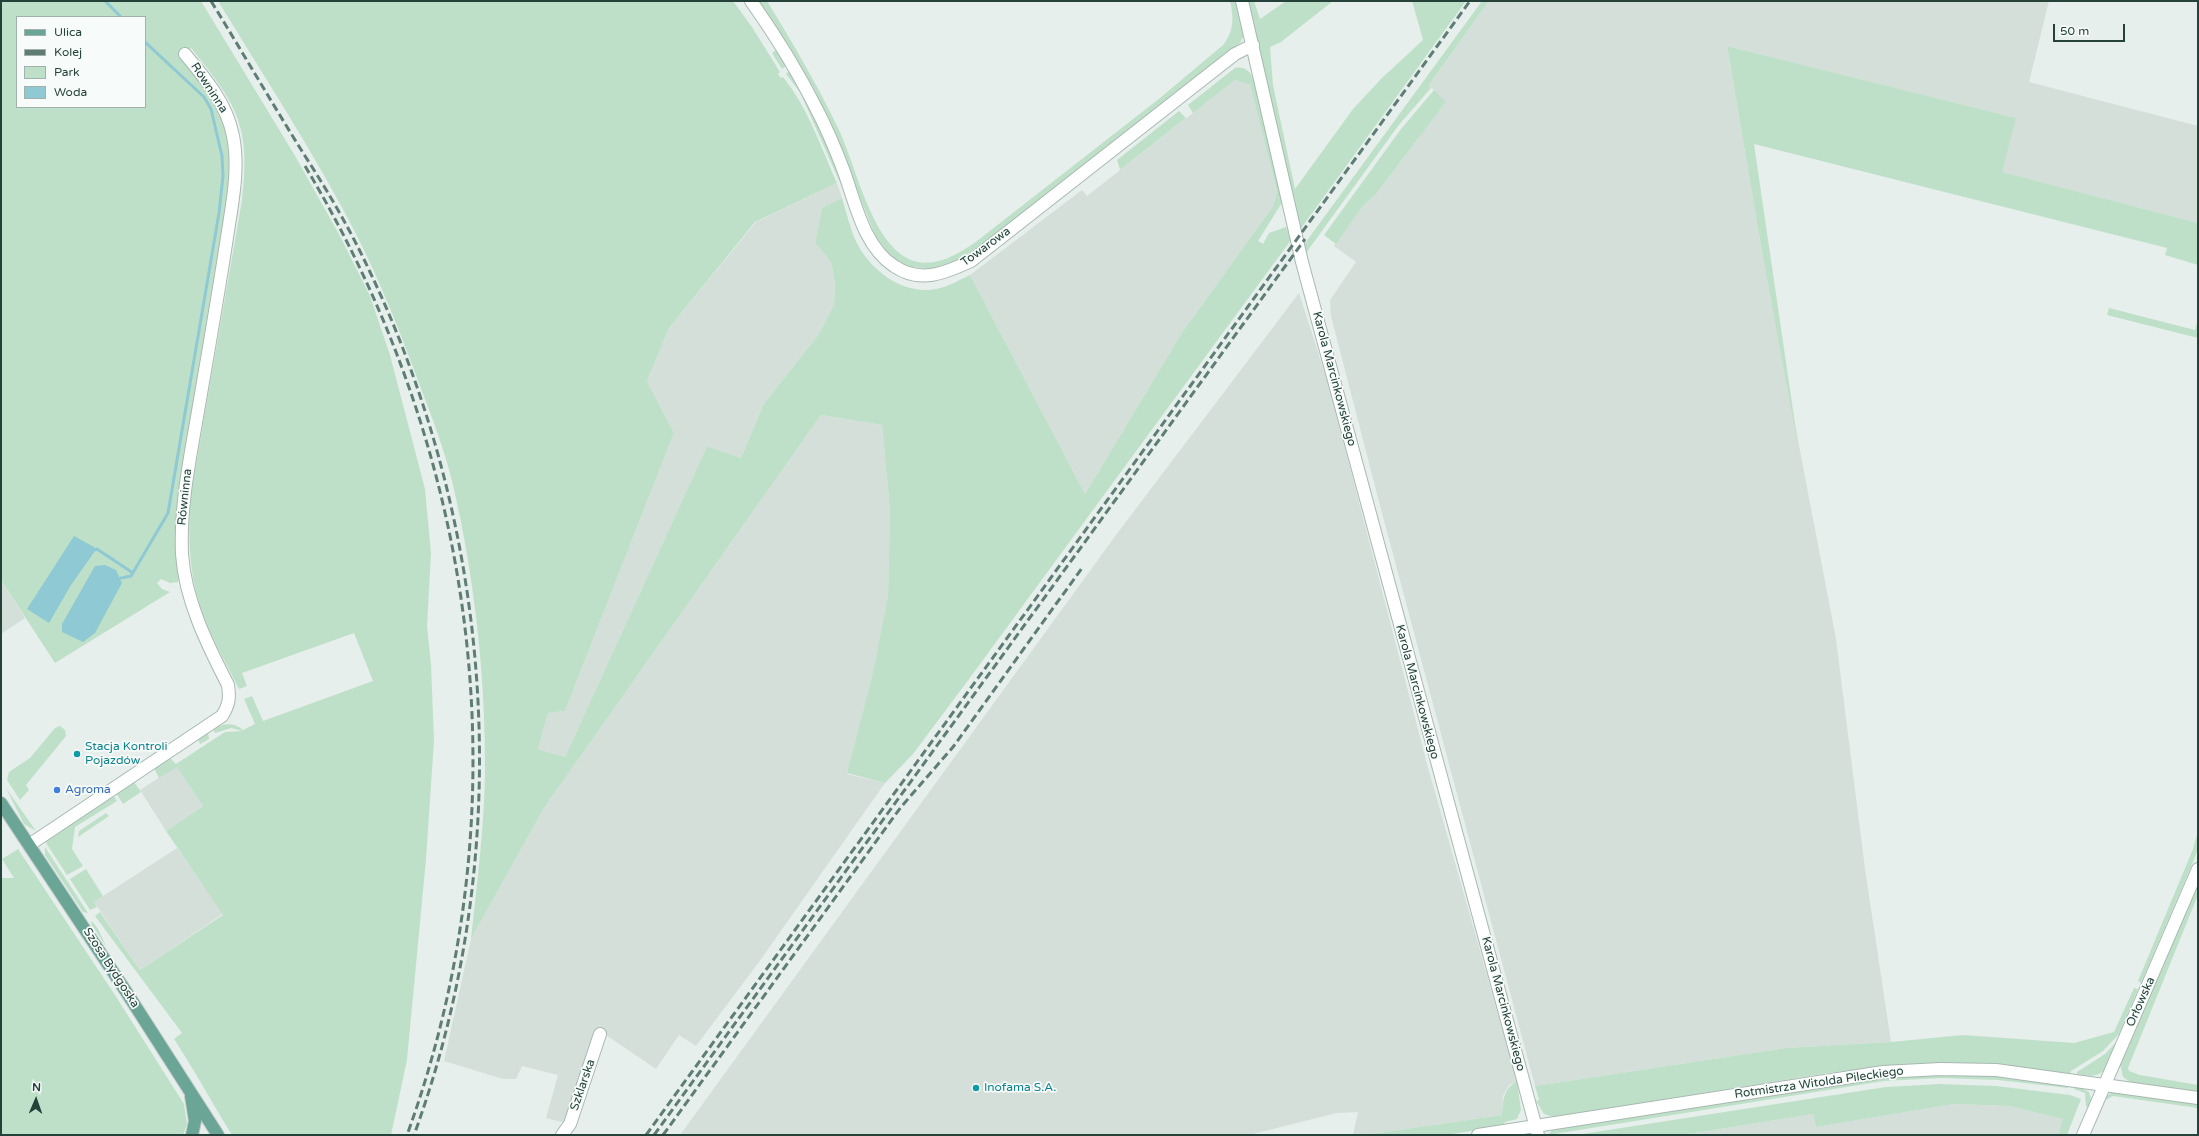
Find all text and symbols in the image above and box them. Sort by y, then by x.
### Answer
legend [16,16,146,108]
scale bar [2055,16,2127,42]
text: 50 m [2060,24,2089,38]
text: Ulica [54,25,82,39]
text: Kolej [54,45,82,59]
street label: Równinna [187,60,231,116]
text: Park [54,65,80,79]
text: Woda [54,85,87,99]
street label: Towarowa [958,224,1014,270]
street label: Karola Marcinkowskiego [1309,310,1359,448]
street label: Równinna [175,468,195,526]
street label: Karola Marcinkowskiego [1392,623,1442,761]
place label: Stacja Kontroli Pojazdów [85,740,168,768]
marker: Stacja Kontroli Pojazdów [72,749,82,759]
place label: Agroma [65,783,111,797]
marker: Agroma [52,785,62,795]
street label: Szosa Bydgoska [80,925,142,1011]
street label: Karola Marcinkowskiego [1478,935,1528,1073]
street label: Orłowska [2124,975,2158,1029]
street label: Szklarska [568,1058,598,1112]
street label: Rotmistrza Witolda Pileckiego [1734,1064,1904,1102]
north arrow [16,1080,56,1120]
text: N [32,1081,41,1094]
place label: Inofama S.A. [984,1081,1056,1095]
marker: Inofama S.A. [971,1083,981,1093]

